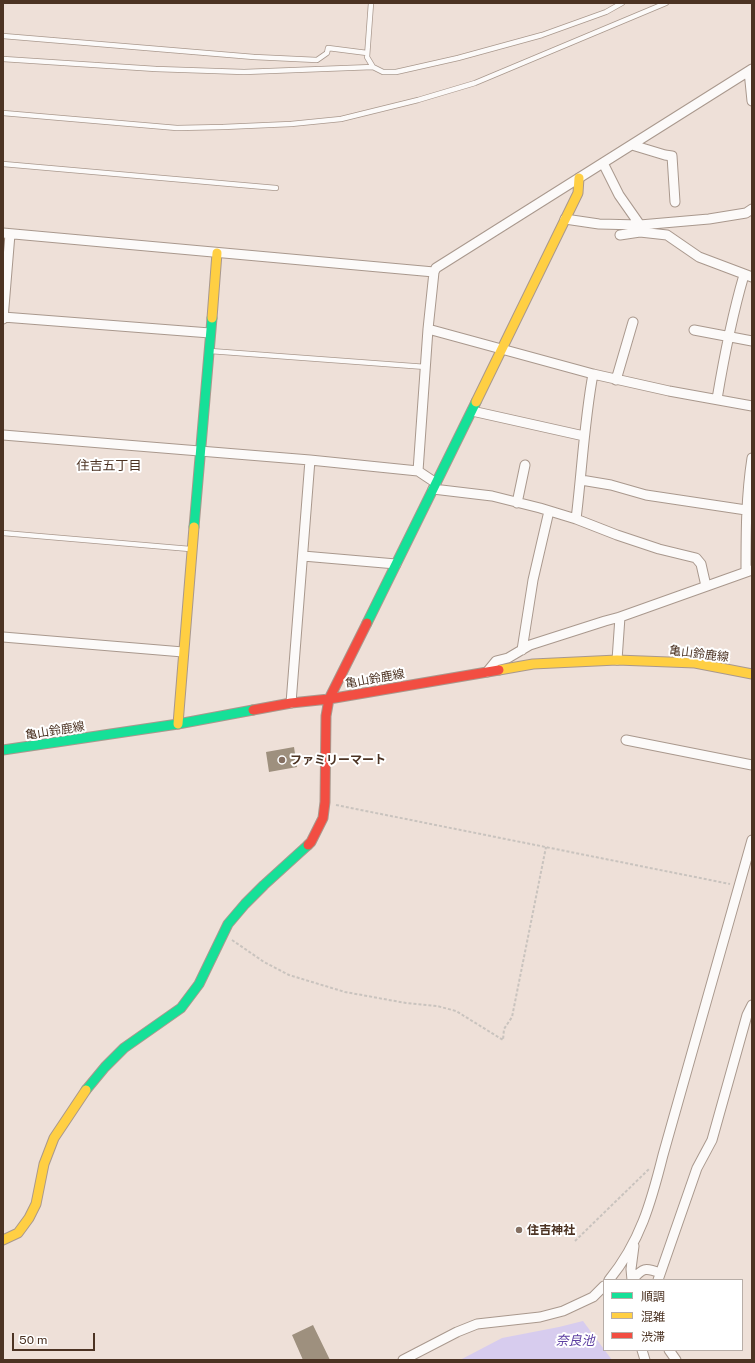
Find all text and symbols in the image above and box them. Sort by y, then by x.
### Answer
district label: 住吉五丁目 [77,458,141,474]
street label: 亀山鈴鹿線 [668,643,730,665]
street label: 亀山鈴鹿線 [344,667,406,691]
street label: 亀山鈴鹿線 [24,719,86,743]
place label: ファミリーマート [290,753,386,767]
marker: ファミリーマート [277,755,287,765]
place label: 住吉神社 [527,1223,575,1237]
marker: 住吉神社 [514,1225,524,1235]
legend [603,1279,743,1351]
text: 順調 [641,1290,665,1304]
text: 混雑 [641,1310,665,1324]
scale bar [14,1325,97,1351]
text: 渋滞 [641,1330,665,1344]
text: 50 m [19,1333,47,1347]
water label: 奈良池 [556,1333,594,1349]

